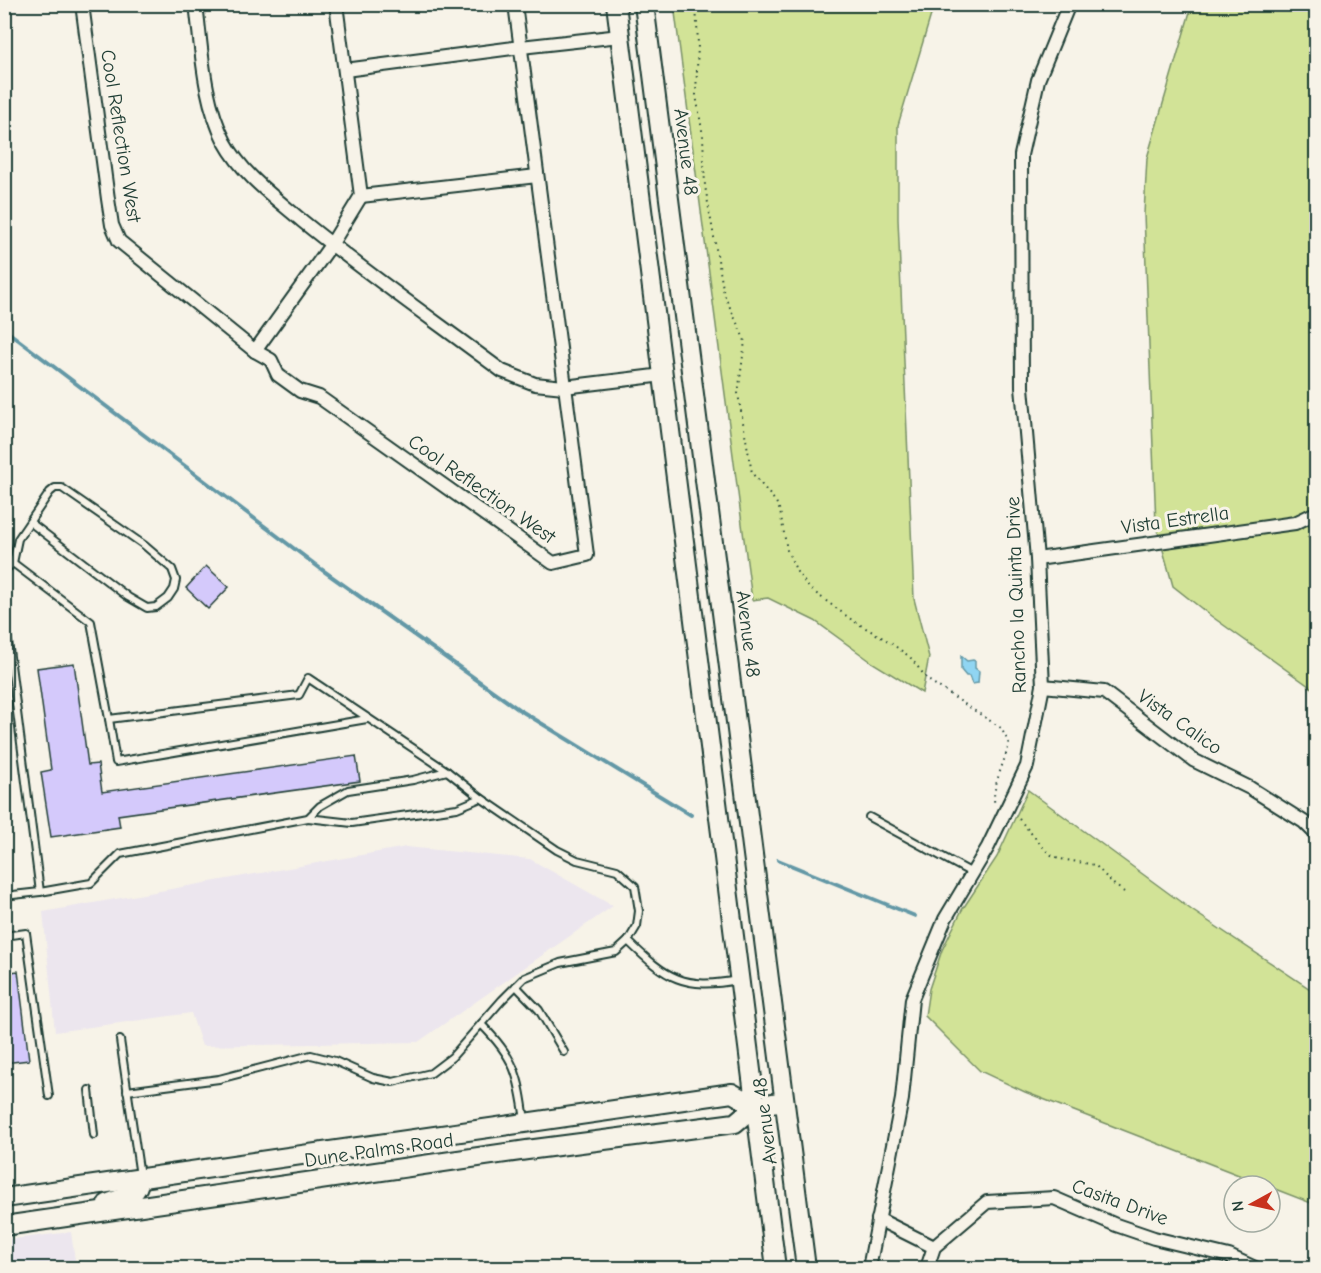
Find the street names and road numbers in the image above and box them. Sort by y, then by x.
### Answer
street label: Cool Reflection West [96,48,146,225]
street label: Avenue 48 [669,107,703,197]
street label: Cool Reflection West [404,430,561,549]
street label: Rancho la Quinta Drive [1001,496,1031,694]
street label: Vista Estrella [1120,501,1230,539]
street label: Avenue 48 [731,589,765,679]
street label: Vista Calico [1133,685,1227,759]
street label: Avenue 48 [748,1076,782,1166]
street label: Dune Palms Road [303,1128,455,1172]
street label: Casita Drive [1069,1174,1171,1230]

